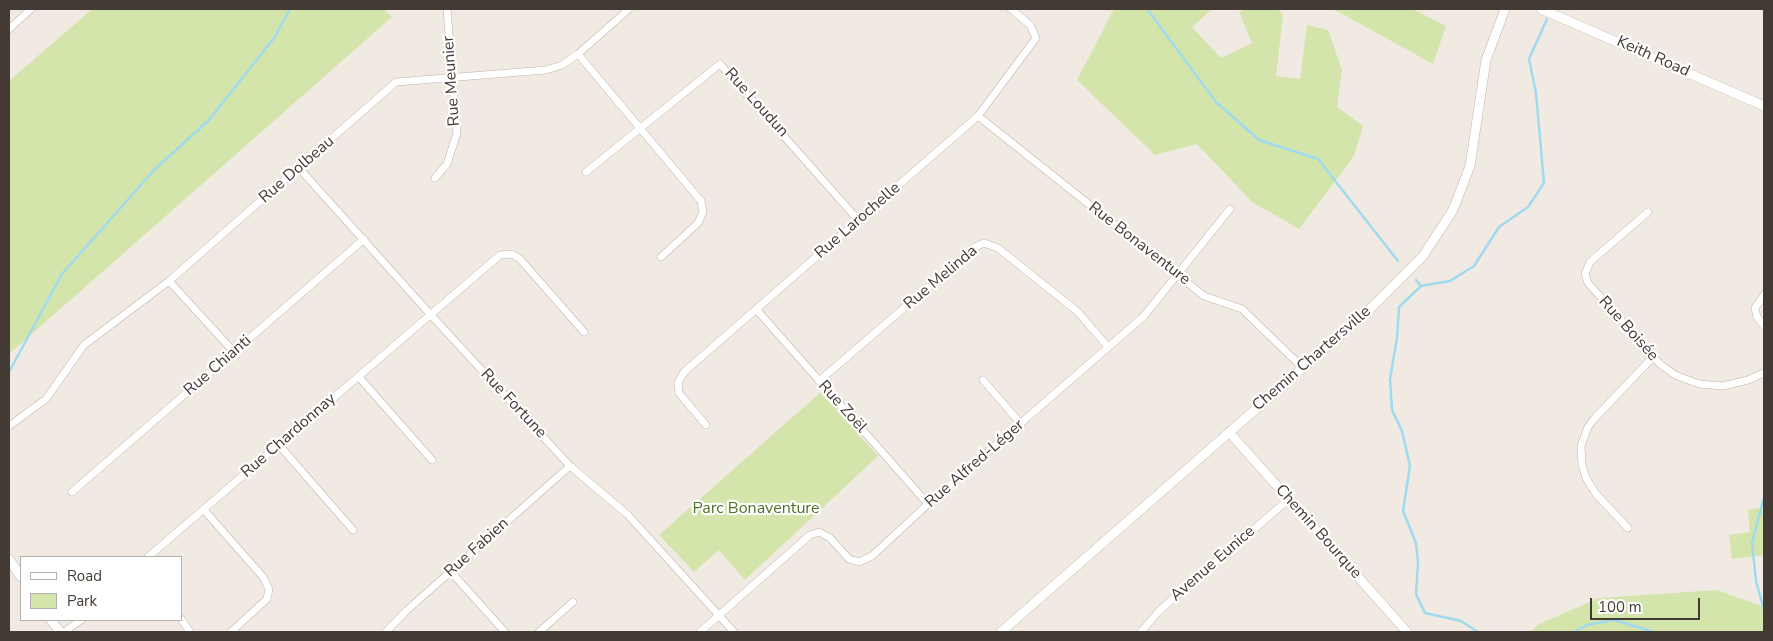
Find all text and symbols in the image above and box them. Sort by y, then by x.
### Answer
street label: Keith Road [1613,32,1693,82]
street label: Rue Meunier [439,35,465,127]
street label: Rue Loudun [720,65,792,141]
street label: Rue Dolbeau [256,132,338,208]
street label: Rue Larochelle [811,179,905,263]
street label: Rue Bonaventure [1084,198,1194,290]
street label: Rue Melinda [900,242,982,314]
street label: Rue Boisée [1594,293,1662,365]
street label: Chemin Chartersville [1249,302,1375,416]
street label: Rue Chianti [180,332,256,400]
street label: Rue Fortune [476,365,550,443]
street label: Rue Zoël [814,377,870,437]
street label: Rue Chardonnay [238,390,340,482]
street label: Rue Alfred-Léger [922,416,1028,512]
street label: Chemin Bourque [1271,481,1365,583]
park label: Parc Bonaventure [692,499,820,519]
street label: Rue Fabien [441,514,513,582]
street label: Avenue Eunice [1167,522,1259,606]
legend [20,556,182,621]
text: Road [67,566,102,586]
scale bar [1593,588,1703,620]
text: Park [67,591,97,611]
text: 100 m [1598,597,1642,617]

